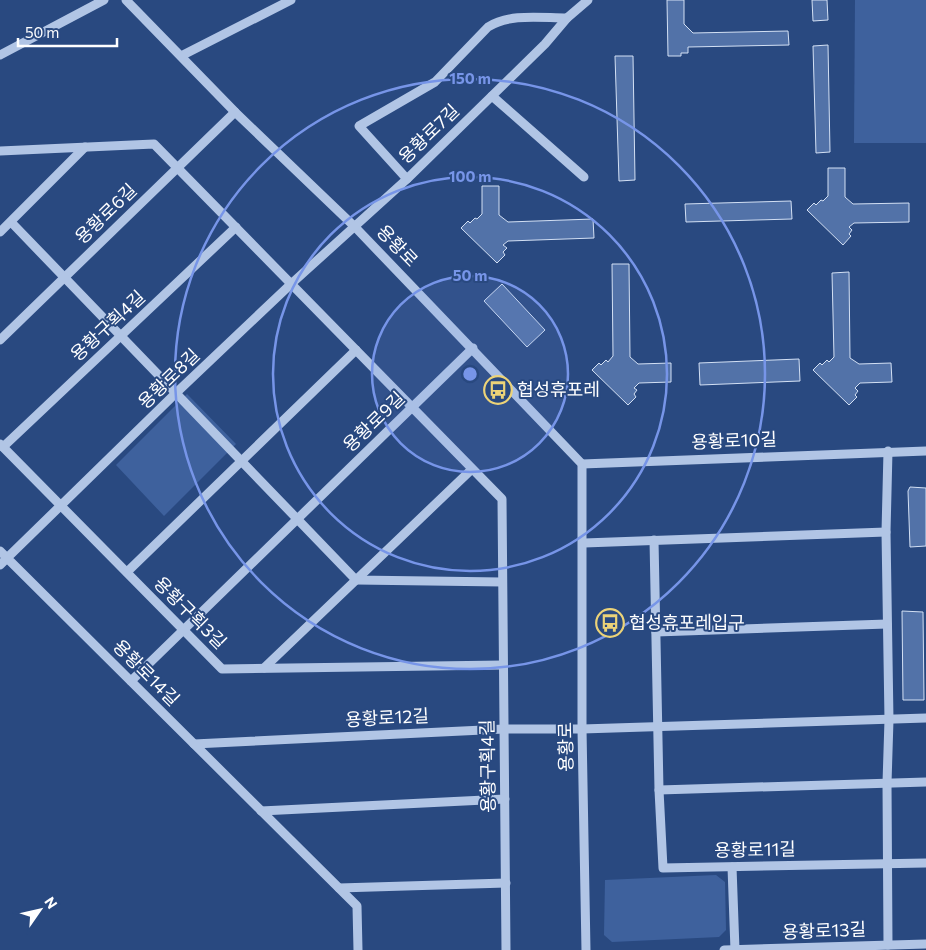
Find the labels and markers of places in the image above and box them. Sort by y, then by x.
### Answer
centre of rings [461,365,479,383]
bus stop icon: 협성휴포레 [483,375,513,405]
place label: 협성휴포레 [517,378,600,400]
bus stop icon: 협성휴포레입구 [595,608,625,638]
place label: 협성휴포레입구 [629,611,745,633]

